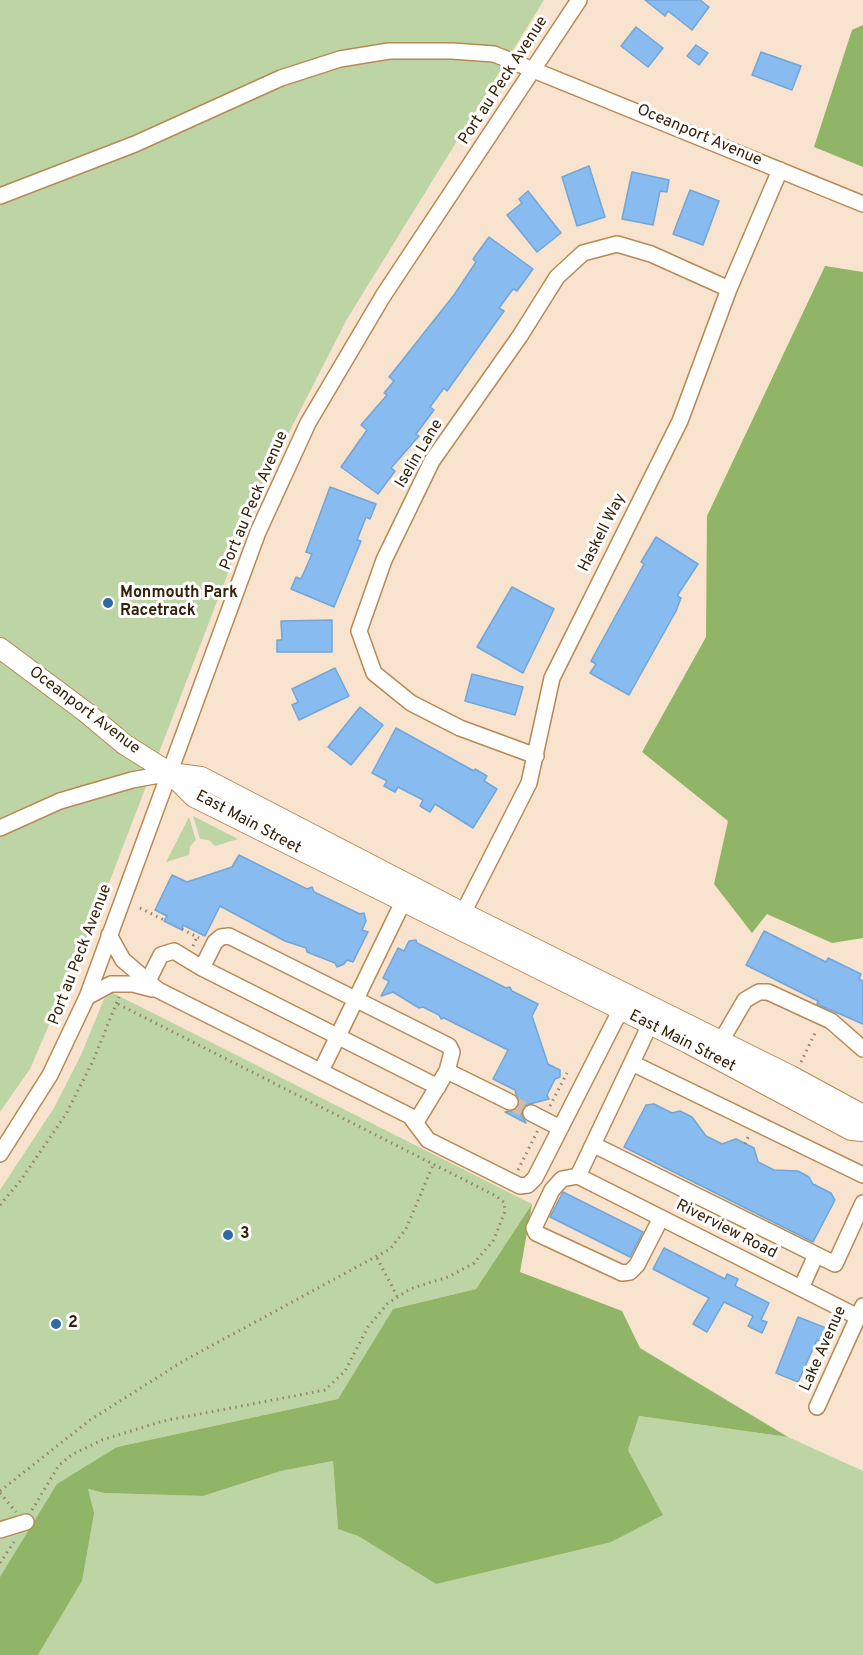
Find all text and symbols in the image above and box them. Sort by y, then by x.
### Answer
street label: Port au Peck Avenue [455,13,553,149]
street label: Oceanport Avenue [634,101,764,171]
street label: Iselin Lane [392,416,448,492]
street label: Port au Peck Avenue [217,429,293,573]
street label: Haskell Way [575,491,631,575]
place label: Monmouth Park Racetrack [120,584,238,622]
marker: Monmouth Park Racetrack [101,596,115,610]
street label: Oceanport Avenue [25,663,143,759]
street label: East Main Street [192,787,304,859]
street label: Port au Peck Avenue [45,882,117,1028]
street label: East Main Street [626,1007,738,1077]
street label: Riverview Road [672,1196,780,1264]
place label: 3 [240,1225,250,1245]
marker: 3 [221,1228,235,1242]
street label: Lake Avenue [797,1303,851,1395]
place label: 2 [68,1314,78,1334]
marker: 2 [49,1317,63,1331]

